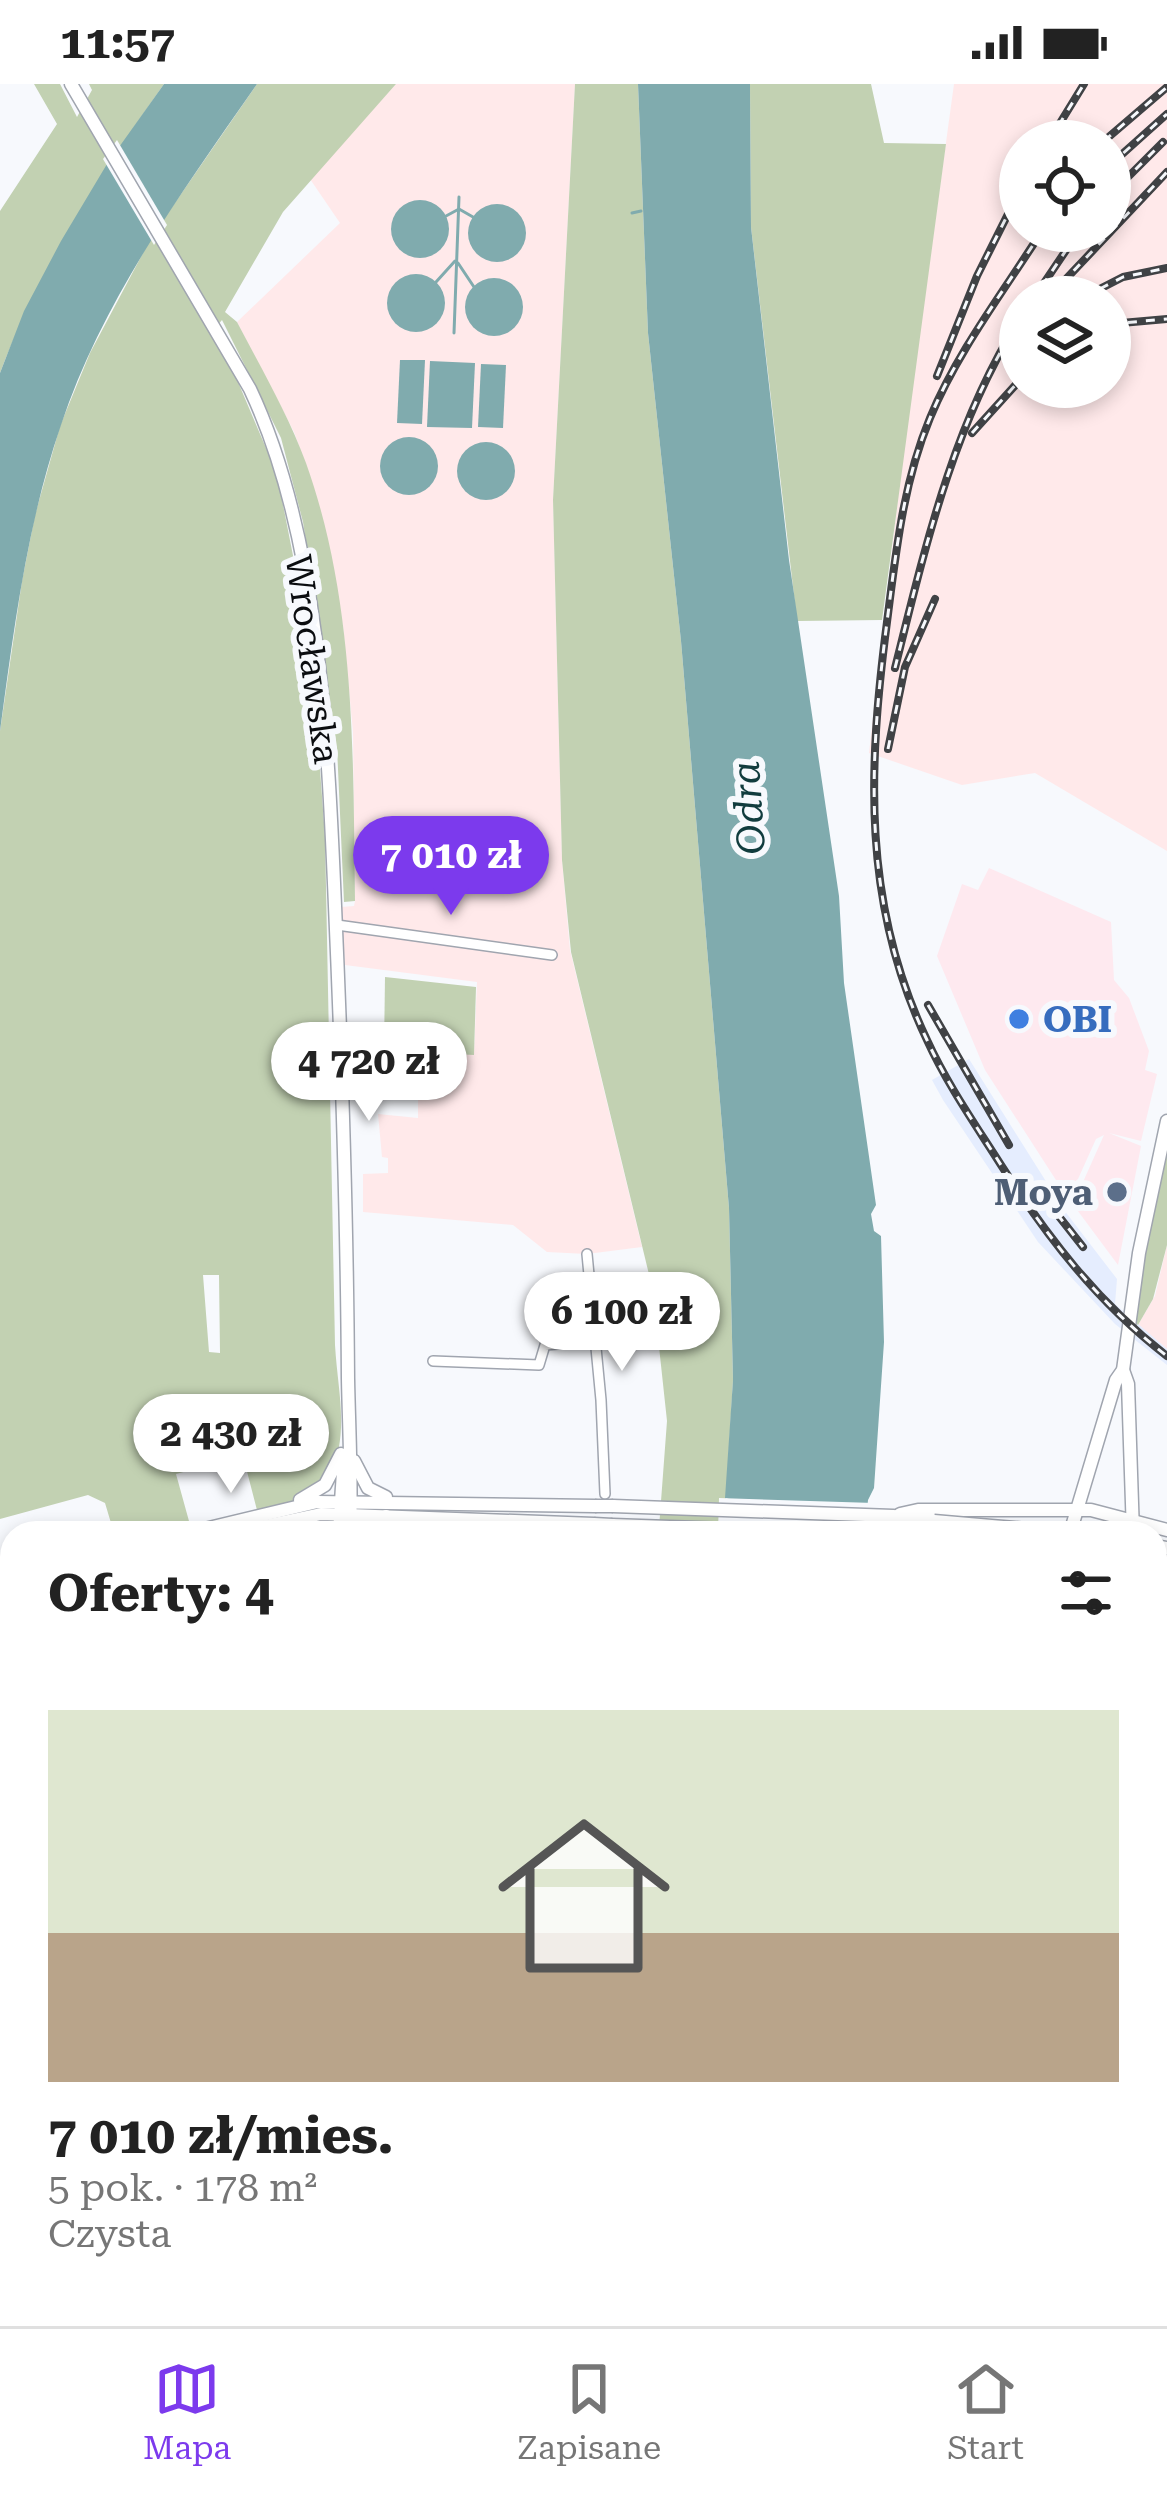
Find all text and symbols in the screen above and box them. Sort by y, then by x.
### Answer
text: 11:57 [60,16,175,69]
map controls [999,120,1131,408]
button: locate [999,120,1131,252]
button: layers [999,276,1131,408]
street label: Wrocławska [277,552,348,767]
water label: Odra [723,760,775,856]
pin: 7 010 zł [327,816,575,918]
text: 7 010 zł [380,832,522,878]
place label: OBI [1043,999,1112,1041]
marker: OBI [1006,1006,1032,1032]
pin: 4 720 zł [245,1022,493,1124]
text: 4 720 zł [298,1038,440,1084]
place label: Moya [994,1172,1093,1214]
marker: Moya [1104,1179,1130,1205]
pin: 6 100 zł [498,1272,746,1374]
text: 6 100 zł [551,1288,693,1334]
pin: 2 430 zł [107,1394,355,1496]
text: 2 430 zł [160,1410,302,1456]
icon: filters [1053,1560,1119,1626]
text: Oferty: 4 [48,1564,274,1623]
icon: home [476,1788,692,2004]
text: 7 010 zł/mies. [48,2106,393,2165]
text: 5 pok. · 178 m² [48,2165,317,2211]
text: Czysta [48,2211,171,2257]
tab: Mapa [143,2356,231,2467]
tab: Zapisane [517,2356,661,2467]
tab: Start [947,2356,1024,2467]

